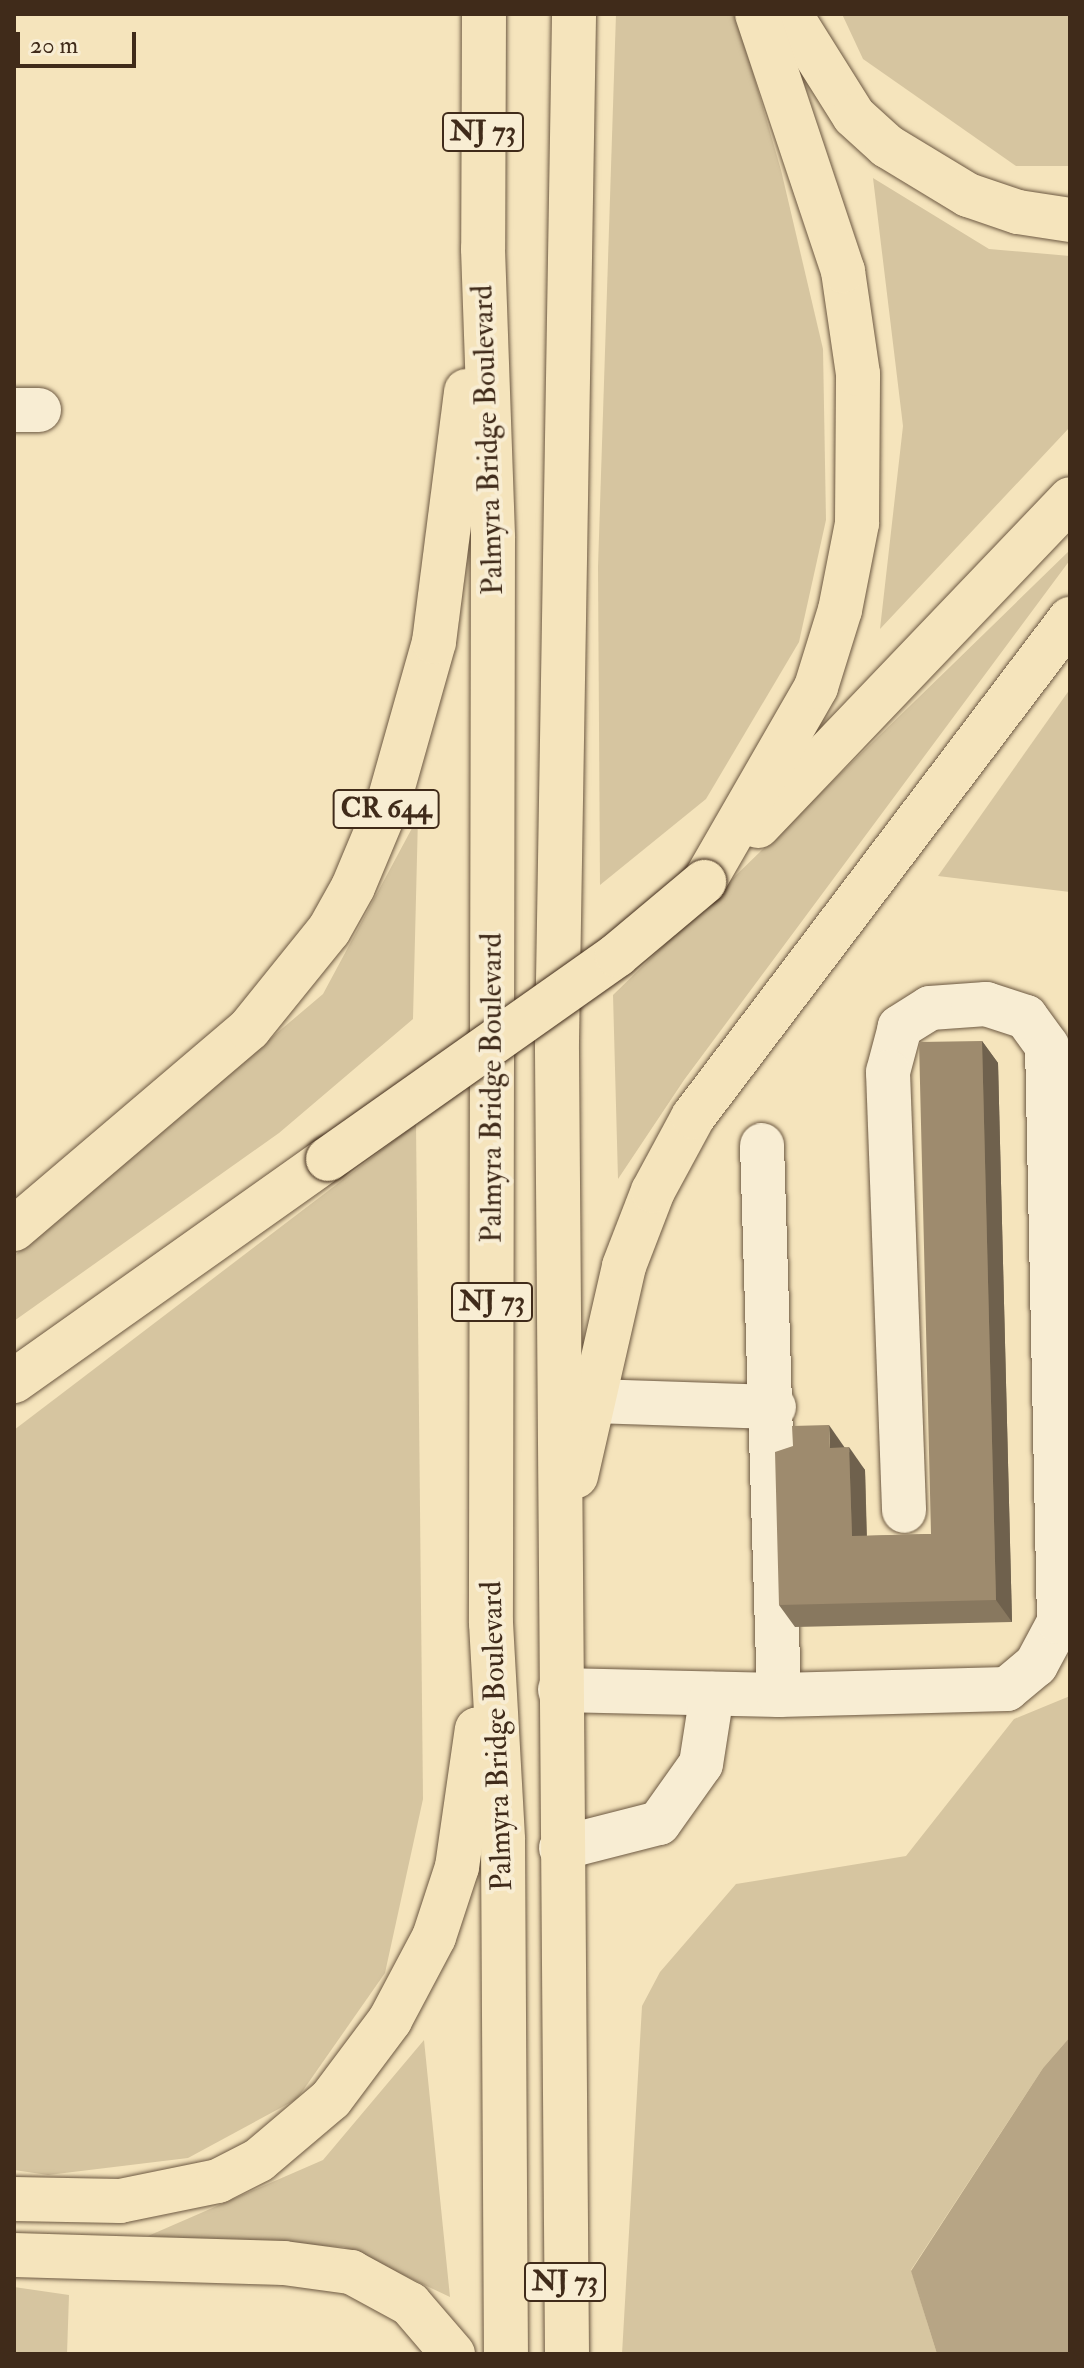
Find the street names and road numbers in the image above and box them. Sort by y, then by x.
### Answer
road number: NJ 73 [441,108,525,156]
street label: Palmyra Bridge Boulevard [465,284,511,596]
road number: CR 644 [332,785,440,833]
street label: Palmyra Bridge Boulevard [474,933,510,1243]
road number: NJ 73 [450,1278,534,1326]
street label: Palmyra Bridge Boulevard [474,1580,520,1892]
road number: NJ 73 [523,2258,607,2306]

